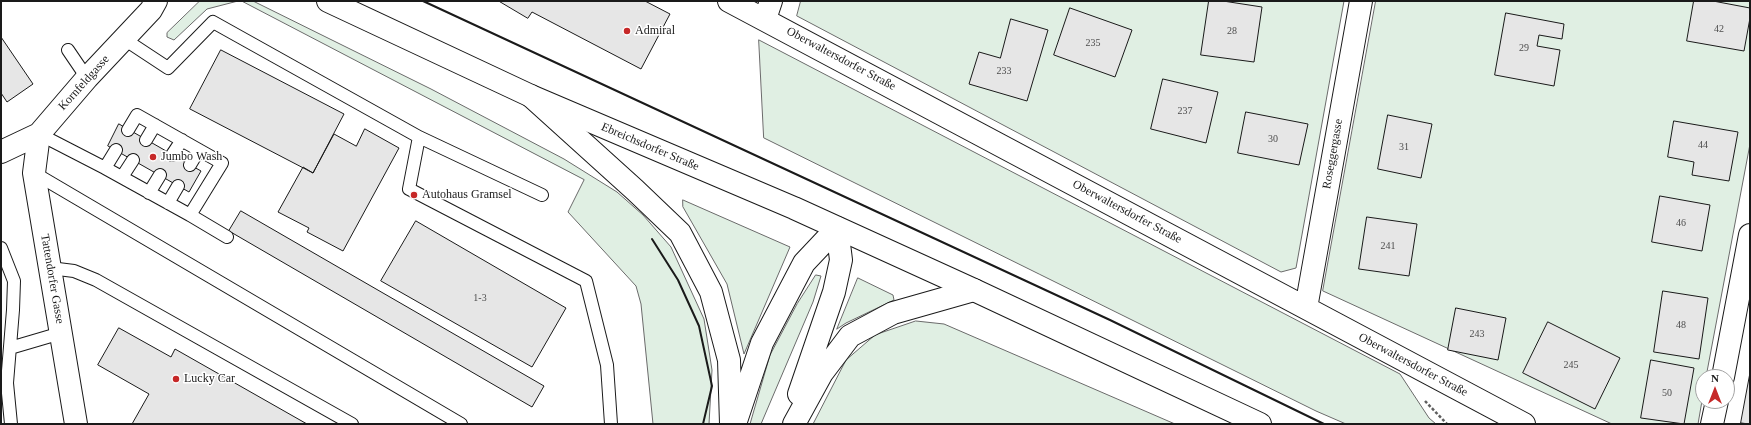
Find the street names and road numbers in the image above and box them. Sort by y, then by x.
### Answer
street label: Oberwaltersdorfer Straße [784,24,898,94]
street label: Kornfeldgasse [55,52,113,114]
street label: Roseggergasse [1320,118,1346,190]
street label: Ebreichsdorfer Straße [599,120,701,174]
street label: Oberwaltersdorfer Straße [1070,177,1184,247]
street label: Tattendorfer Gasse [37,233,67,325]
street label: Oberwaltersdorfer Straße [1356,330,1470,400]

